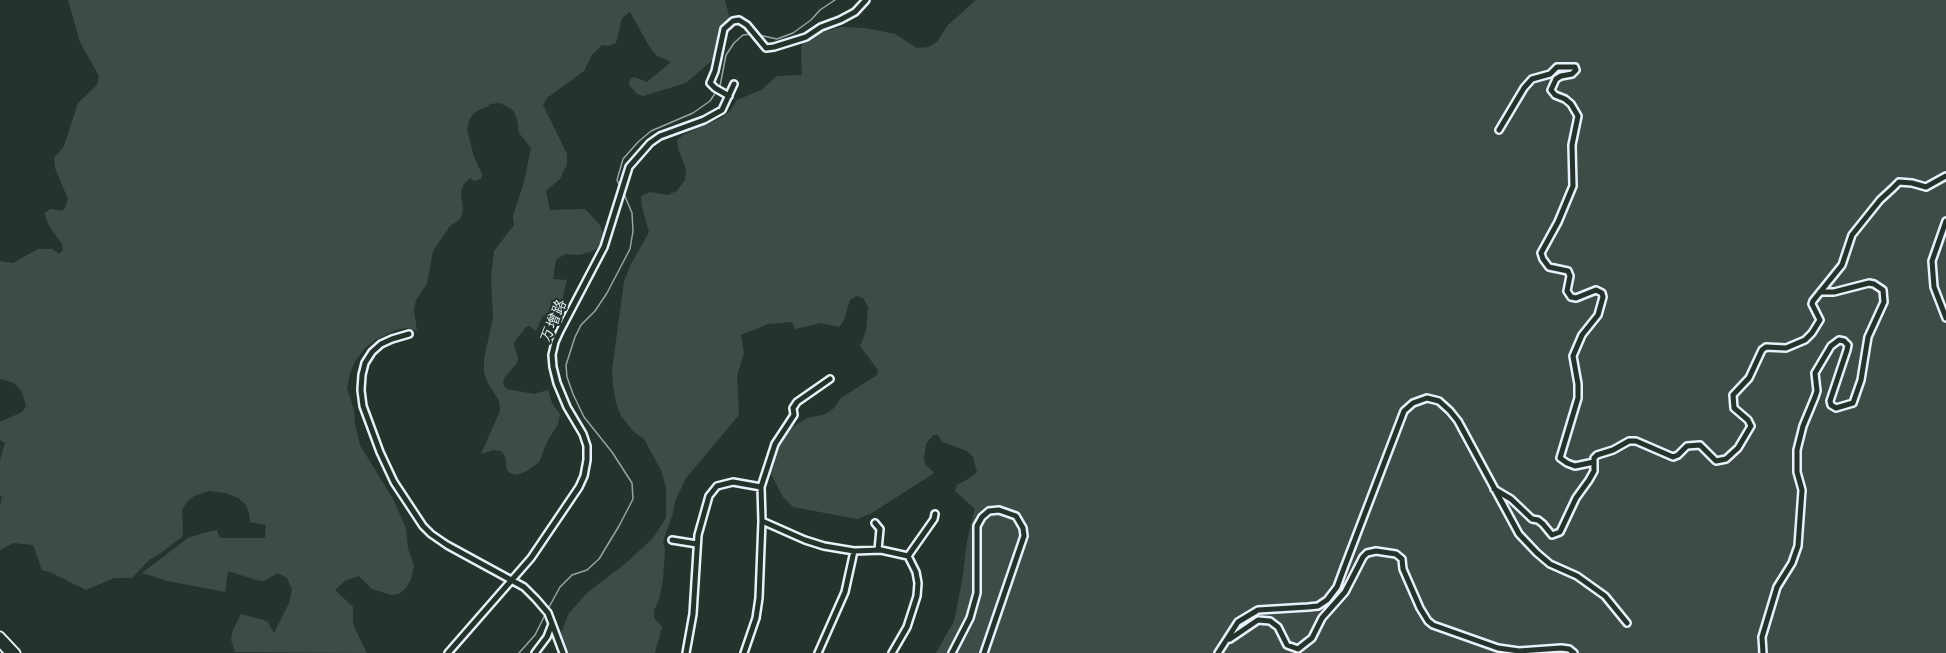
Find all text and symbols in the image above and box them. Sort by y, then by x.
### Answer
street label: 万增路 [537,297,571,345]

